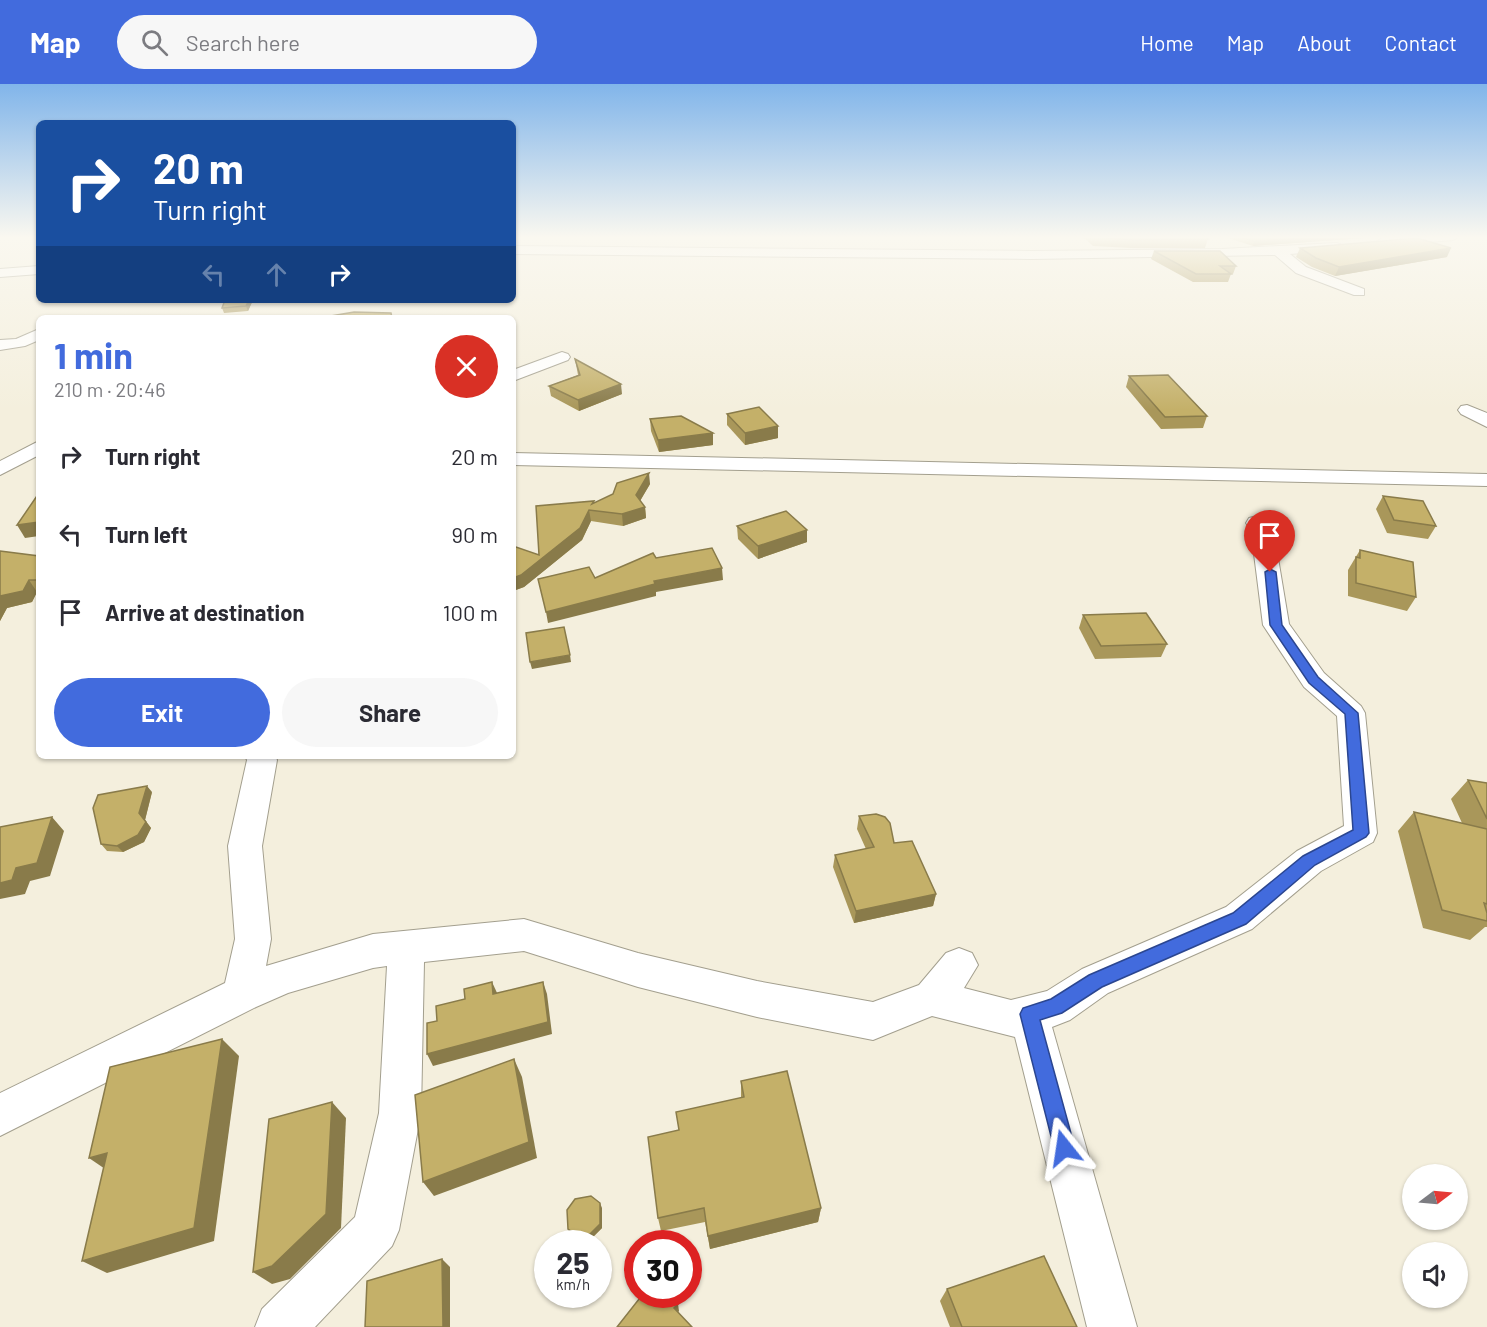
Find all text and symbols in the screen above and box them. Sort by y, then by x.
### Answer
search box [117,15,537,69]
text: Map [30,25,81,59]
icon: search [138,26,171,59]
text: Search here [186,29,300,55]
text: Home [1140,30,1194,55]
text: Map [1227,30,1264,55]
text: About [1297,30,1352,55]
text: Contact [1385,30,1457,55]
text: 20 m [153,142,244,192]
icon: right [54,144,132,222]
text: Turn right [153,193,267,225]
icon: left [197,258,230,291]
icon: ahead [260,258,293,291]
icon: right [323,258,356,291]
text: 1 min [54,333,133,376]
button: close [435,335,498,398]
text: 210 m · 20:46 [54,377,166,401]
icon: right [54,440,87,473]
text: Turn right [105,443,200,469]
text: 20 m [451,443,498,469]
pin [1244,510,1295,572]
icon: left [54,518,87,551]
icon: arrive [1253,519,1286,552]
text: Turn left [105,521,188,547]
text: 90 m [452,521,498,547]
icon: arrive [54,596,87,629]
text: Arrive at destination [105,599,304,625]
text: 100 m [443,599,498,625]
button: Exit [54,678,270,747]
button: Share [282,678,498,747]
position arrow [1032,1116,1096,1180]
north arrow [1402,1164,1468,1230]
map controls [1402,1164,1468,1308]
speed limit sign: 30 [624,1230,702,1308]
button: sound [1402,1242,1468,1308]
text: 25 [557,1244,589,1280]
text: km/h [556,1275,590,1293]

